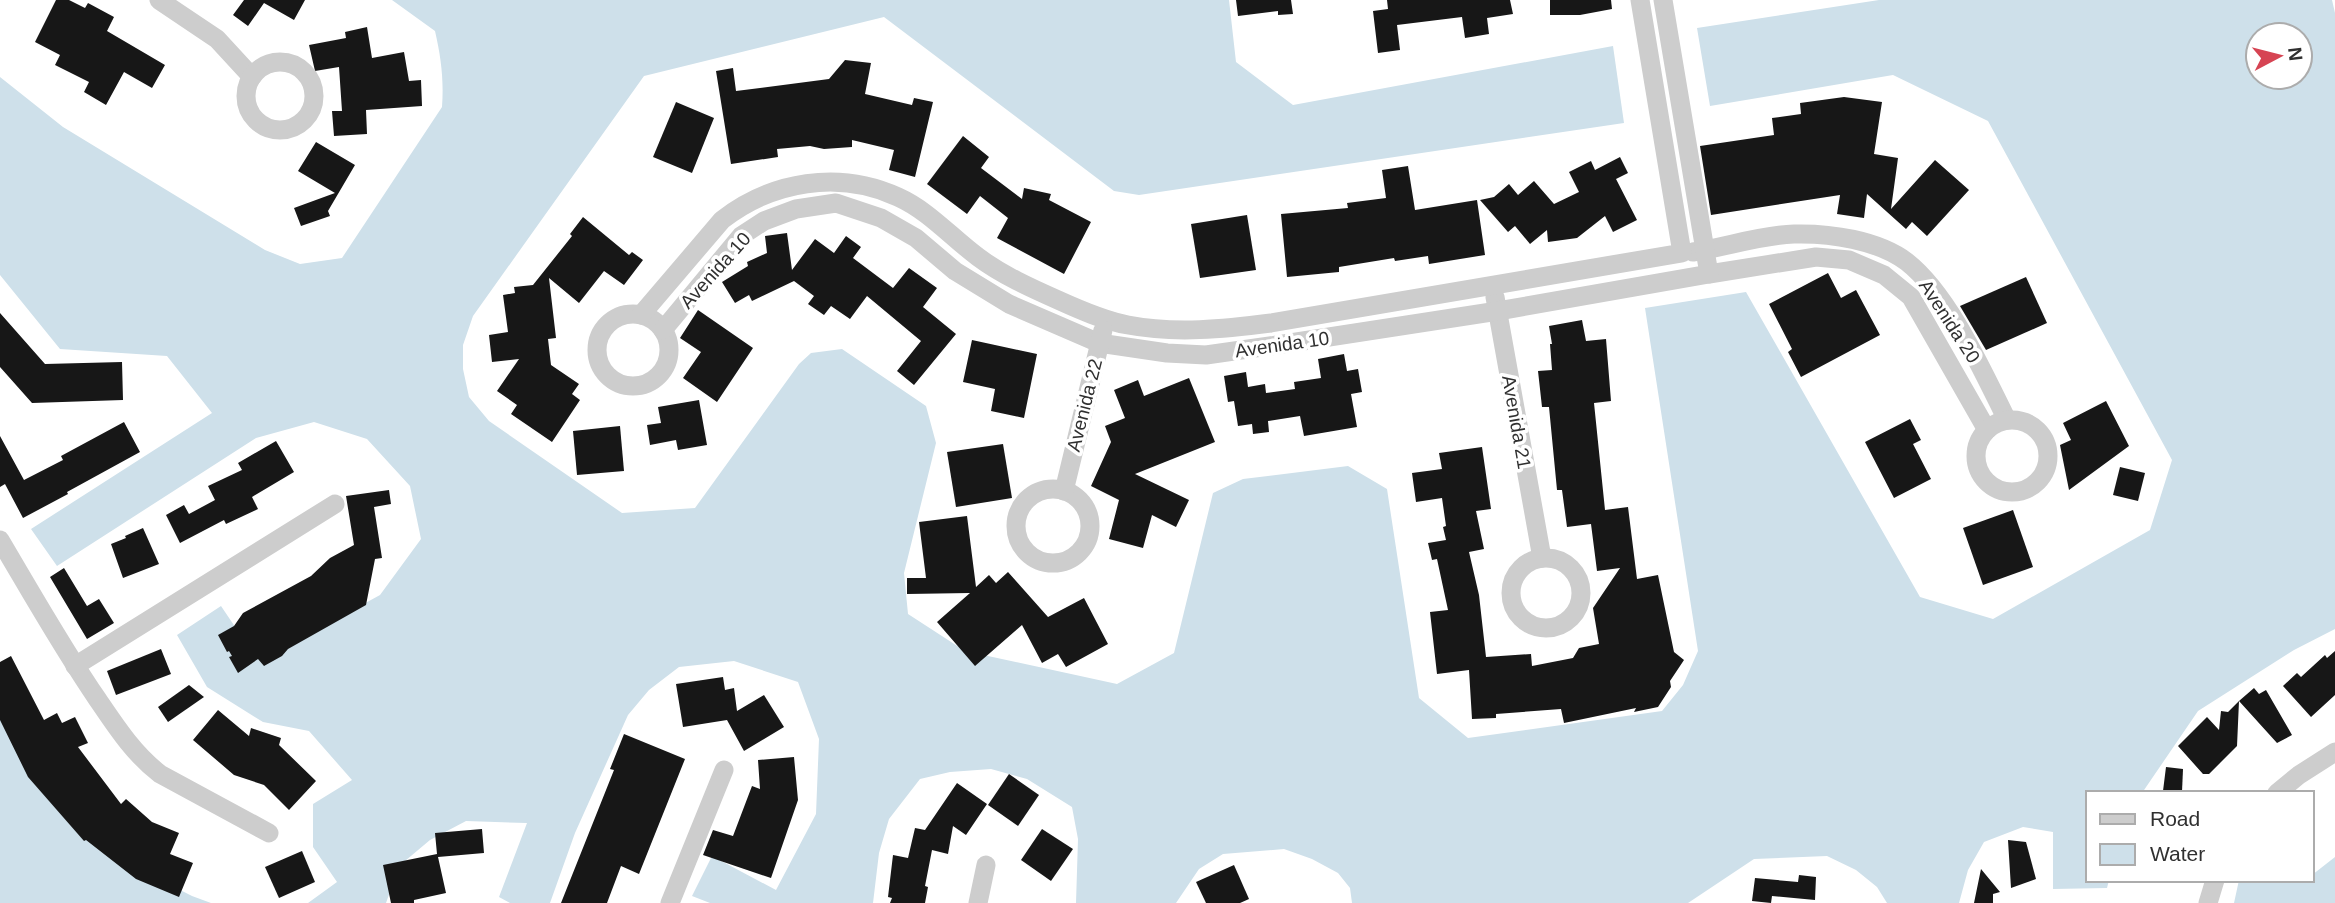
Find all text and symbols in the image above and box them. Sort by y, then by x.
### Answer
north arrow [2244,21,2314,91]
text: N [2284,46,2307,62]
street label: Avenida 10 [676,228,755,313]
street label: Avenida 20 [1915,276,1984,367]
street label: Avenida 10 [1234,328,1330,361]
street label: Avenida 22 [1063,357,1106,454]
street label: Avenida 21 [1498,374,1535,471]
legend [2086,791,2314,882]
text: Road [2150,807,2200,830]
text: Water [2150,842,2205,865]

